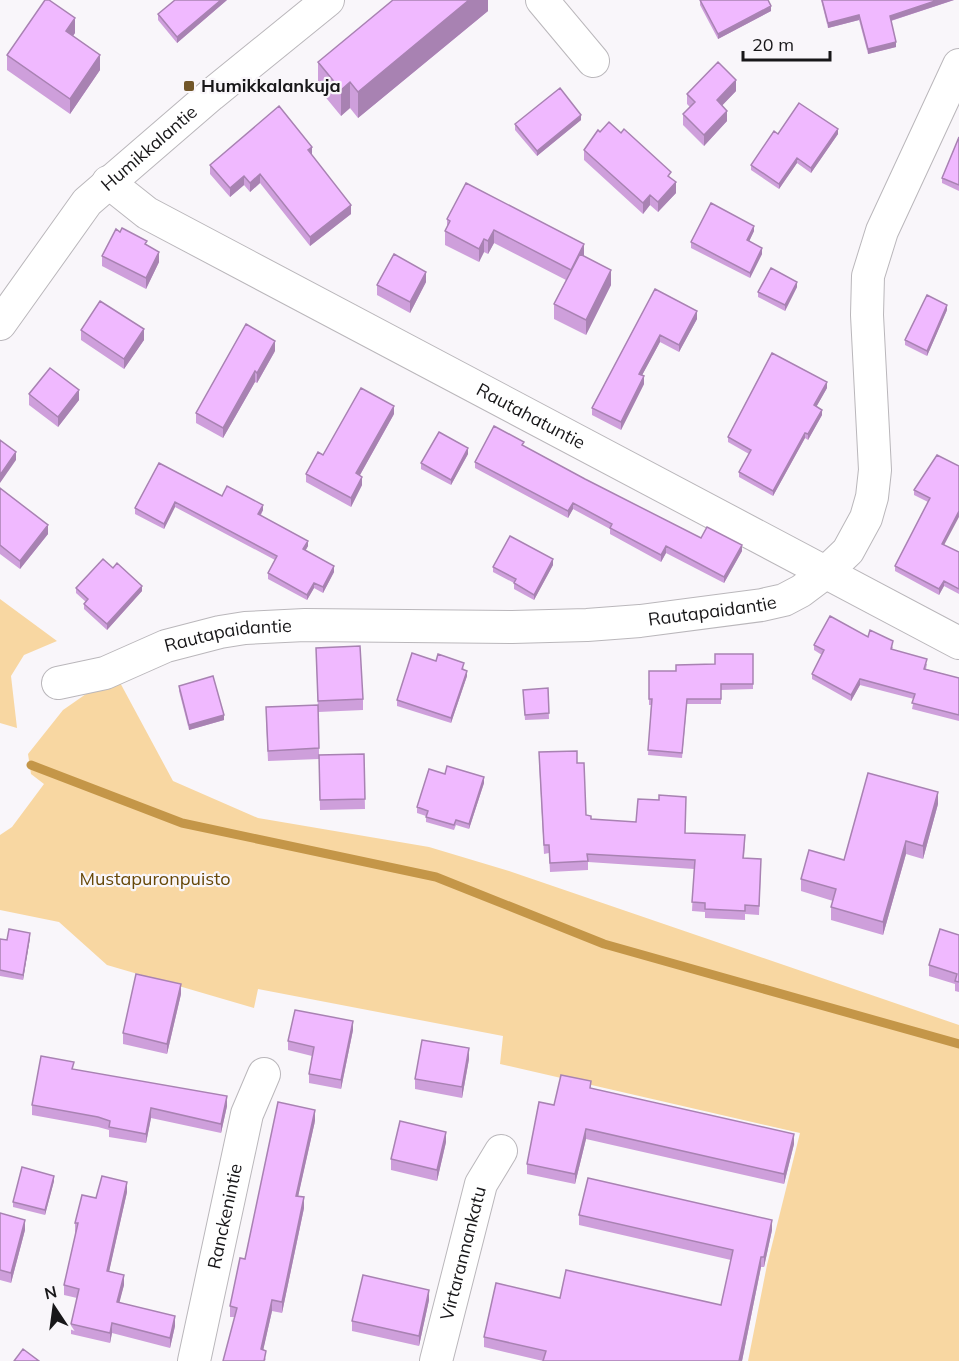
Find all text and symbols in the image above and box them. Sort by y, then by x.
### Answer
scale bar [743,24,830,62]
text: 20 m [752,33,794,56]
place label: Humikkalankuja [201,74,341,97]
marker: Humikkalankuja [182,79,196,93]
street label: Humikkalantie [96,100,202,196]
street label: Rautahatuntie [473,378,589,454]
street label: Rautapaidantie [647,590,779,631]
street label: Rautapaidantie [162,614,292,657]
park label: Mustapuronpuisto [80,867,231,890]
street label: Ranckenintie [202,1161,247,1271]
street label: Virtarannankatu [435,1184,491,1323]
north arrow [24,1277,84,1337]
text: N [42,1281,59,1303]

